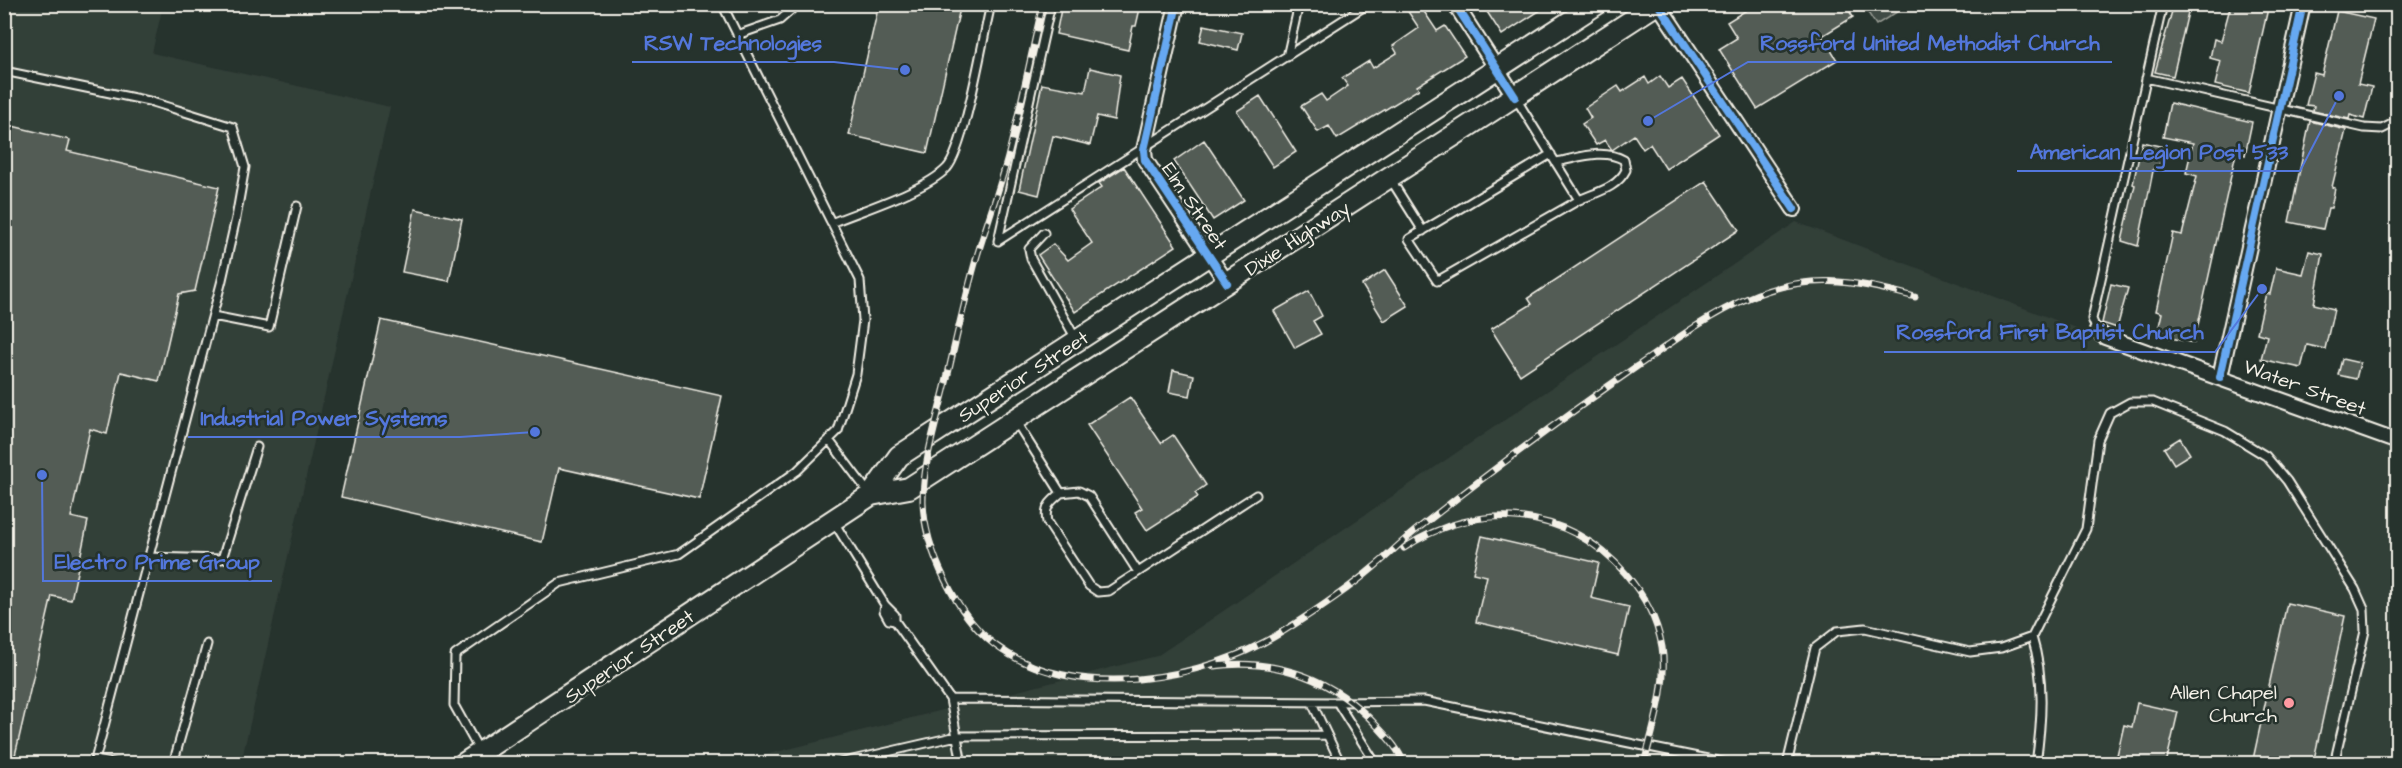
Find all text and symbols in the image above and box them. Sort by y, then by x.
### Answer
callout: RSW Technologies [632,23,834,62]
callout: Rossford United Methodist Church [1748,23,2112,62]
text: RSW Technologies [644,29,823,60]
text: Rossford United Methodist Church [1760,29,2100,58]
callout: American Legion Post 533 [2017,132,2300,171]
text: American Legion Post 533 [2030,138,2288,169]
street label: Elm Street [1155,157,1234,256]
street label: Dixie Highway [1240,194,1356,284]
callout: Rossford First Baptist Church [1884,313,2215,352]
text: Rossford First Baptist Church [1896,318,2204,348]
street label: Superior Street [953,324,1094,430]
street label: Water Street [2239,353,2370,423]
callout: Industrial Power Systems [188,398,460,437]
text: Industrial Power Systems [200,404,448,436]
callout: Electro Prime Group [43,542,272,581]
text: Electro Prime Group [54,548,260,578]
street label: Superior Street [559,603,700,711]
place label: Allen Chapel Church [2170,679,2277,730]
marker: Allen Chapel Church [2282,696,2296,710]

